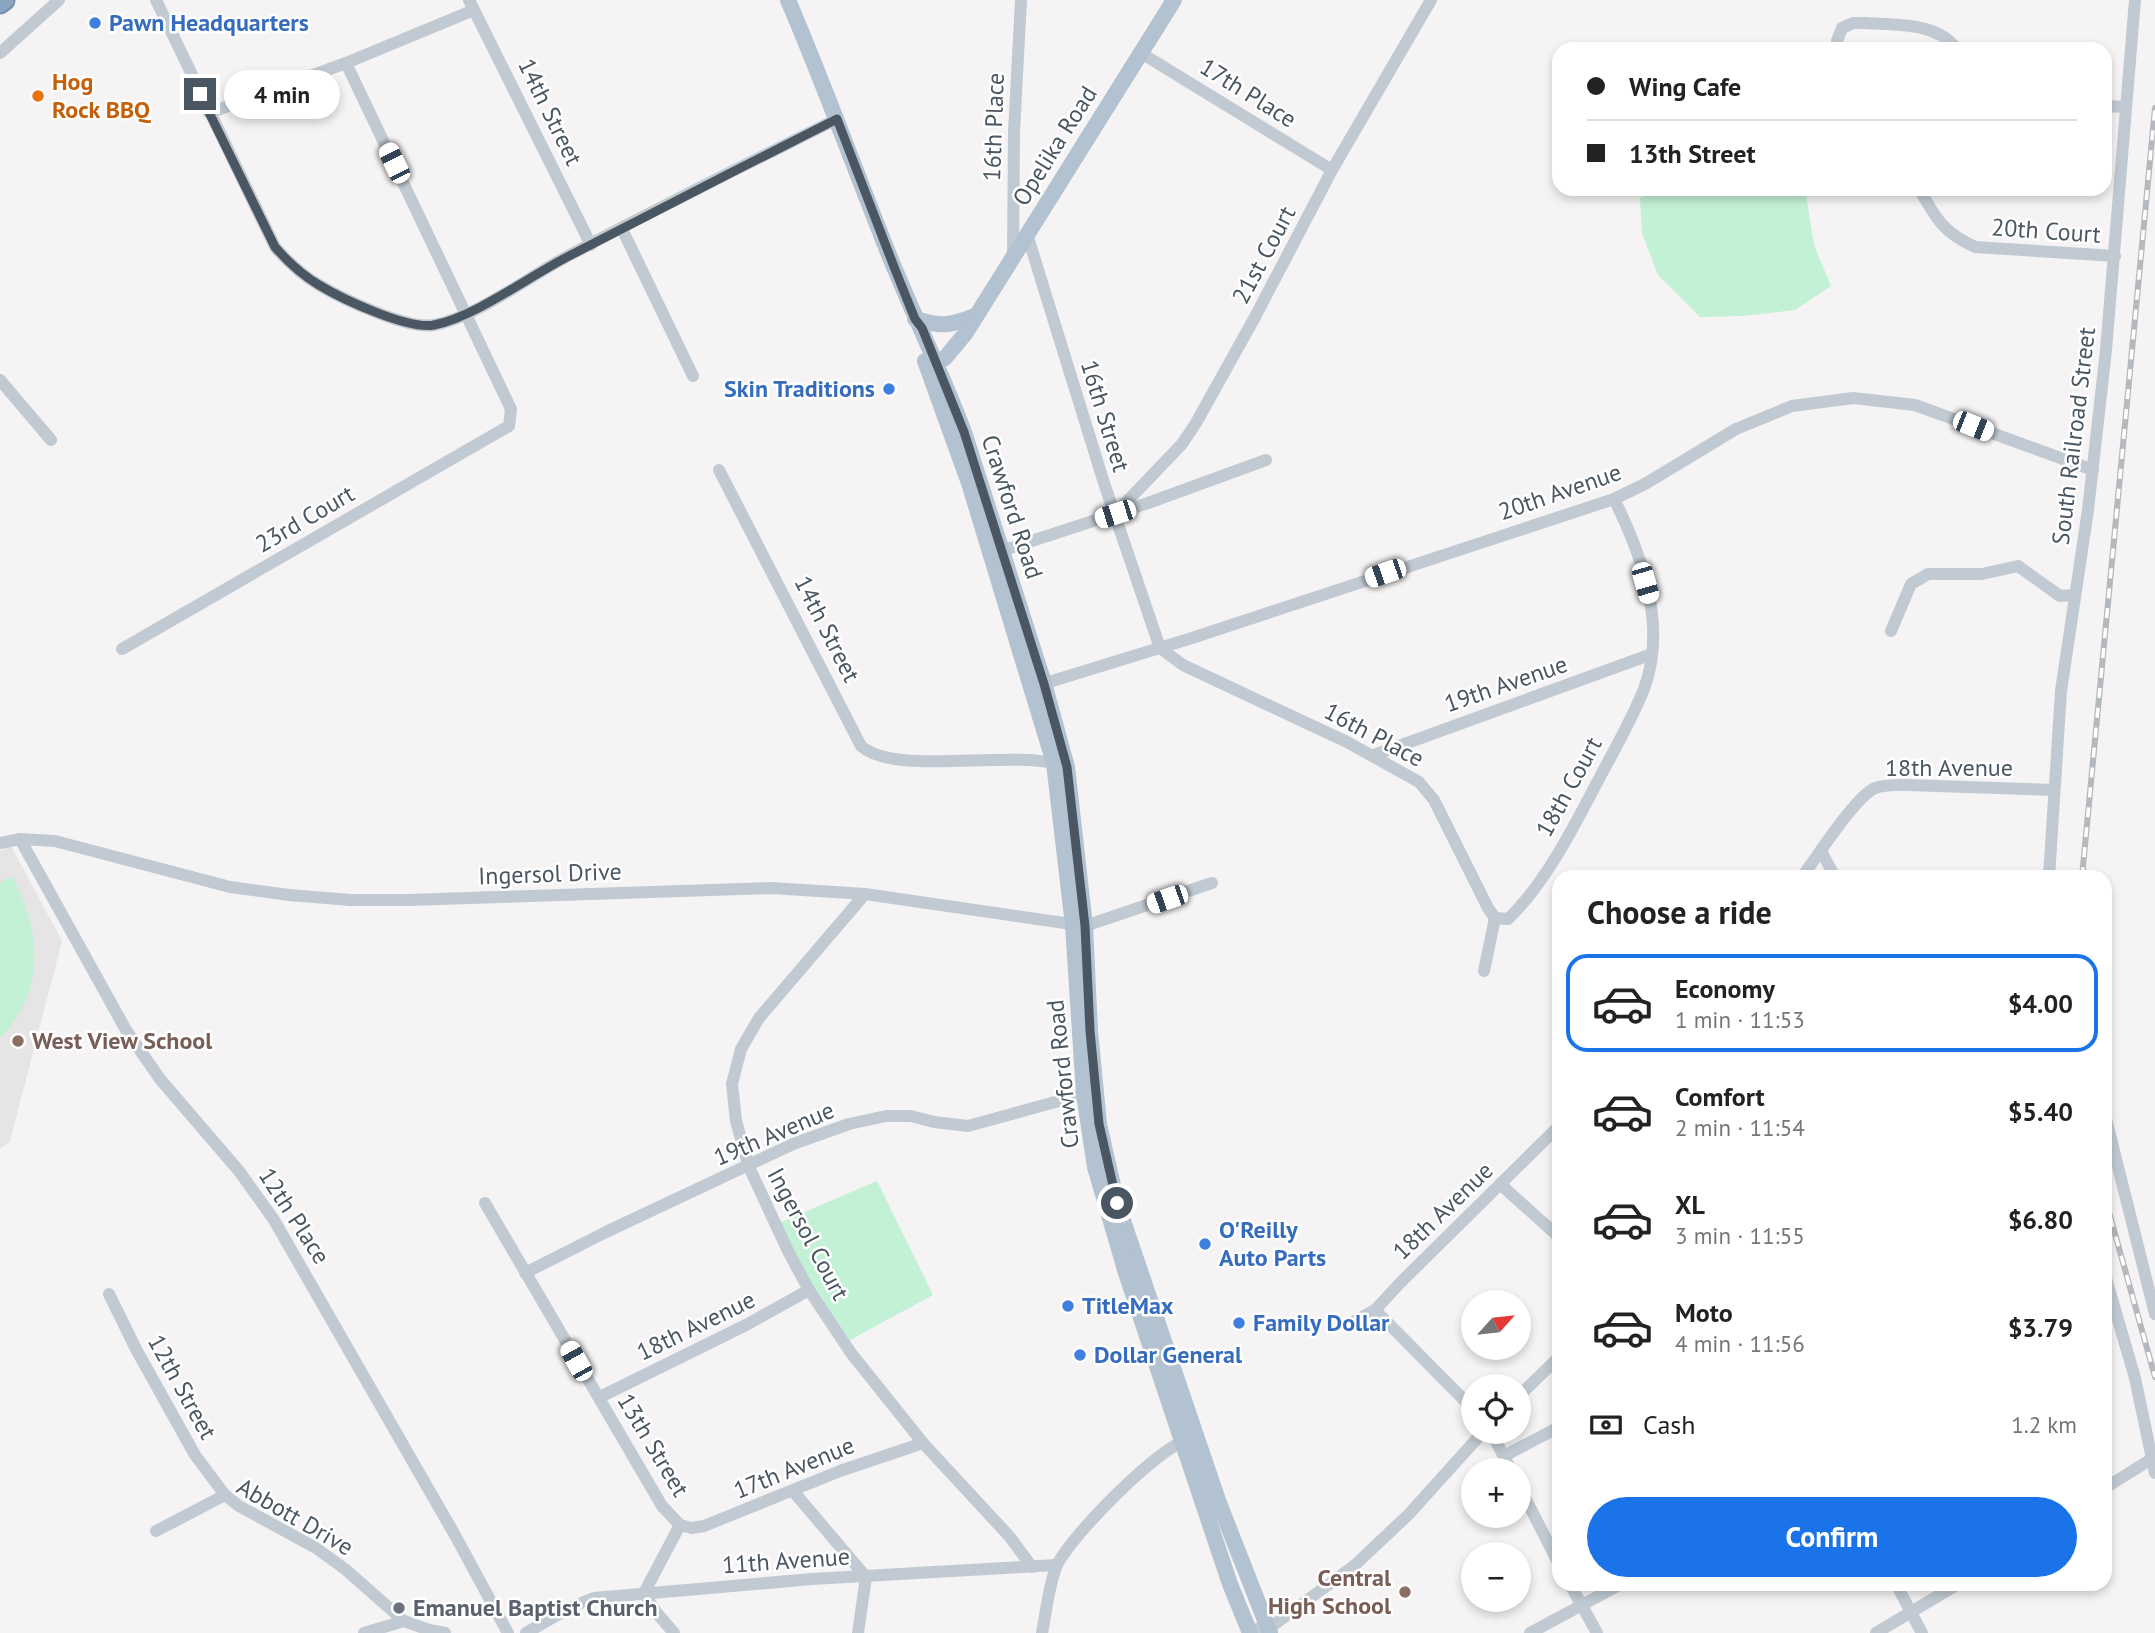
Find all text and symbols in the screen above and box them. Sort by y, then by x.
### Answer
place label: Pawn Headquarters [109,7,309,38]
marker: Pawn Headquarters [87,15,103,31]
street label: 17th Place [1194,51,1302,134]
street label: 14th Street [511,53,590,170]
place label: Hog Rock BBQ [52,66,151,125]
callout: 4 min [224,70,340,119]
text: Wing Cafe [1629,70,1741,103]
street label: 16th Place [976,72,1011,182]
route end [184,78,216,110]
text: 4 min [254,80,310,109]
street label: Opelika Road [1005,80,1104,211]
marker: Hog Rock BBQ [30,88,46,104]
text: 13th Street [1629,137,1756,170]
car [376,140,413,186]
street label: 21st Court [1225,200,1302,309]
street label: 20th Court [1990,211,2102,250]
street label: South Railroad Street [2045,325,2102,547]
street label: 16th Street [1074,356,1137,475]
place label: Skin Traditions [724,373,875,404]
marker: Skin Traditions [881,381,897,397]
car [1950,408,1997,444]
street label: Crawford Road [975,431,1050,583]
street label: 20th Avenue [1494,456,1625,527]
street label: 23rd Court [250,478,360,559]
car [1092,498,1139,530]
car [1362,556,1409,590]
car [1630,560,1661,606]
street label: 14th Street [787,570,867,687]
street label: 19th Avenue [1440,648,1571,719]
street label: 16th Place [1319,695,1429,774]
street label: 18th Court [1528,731,1609,842]
street label: 18th Avenue [1885,752,2013,783]
street label: Ingersol Drive [478,856,622,891]
car [1144,882,1191,916]
text: Choose a ride [1587,891,1772,933]
icon: car [1591,972,1654,1035]
text: Economy [1675,972,1775,1005]
text: $4.00 [2008,987,2073,1020]
street label: Crawford Road [1039,998,1086,1150]
text: 1 min · 11:53 [1675,1005,1805,1034]
place label: West View School [32,1025,213,1056]
marker: West View School [10,1033,26,1049]
icon: car [1591,1080,1654,1143]
text: Comfort [1675,1080,1765,1113]
street label: 19th Avenue [709,1094,839,1173]
text: $5.40 [2008,1095,2073,1128]
text: 2 min · 11:54 [1675,1113,1805,1142]
street label: 18th Avenue [1386,1155,1499,1266]
street label: 12th Place [252,1162,337,1270]
street label: Ingersol Court [761,1162,856,1305]
route start [1101,1187,1133,1219]
icon: car [1591,1188,1654,1251]
text: XL [1675,1188,1705,1221]
text: $6.80 [2008,1203,2073,1236]
place label: O'Reilly Auto Parts [1219,1214,1326,1273]
text: 3 min · 11:55 [1675,1221,1805,1250]
marker: O'Reilly Auto Parts [1197,1236,1213,1252]
street label: 18th Avenue [631,1284,760,1368]
place label: TitleMax [1082,1290,1174,1321]
north arrow [1461,1290,1531,1360]
map controls [1461,1290,1531,1612]
icon: car [1591,1296,1654,1359]
text: Moto [1675,1296,1733,1329]
marker: TitleMax [1060,1298,1076,1314]
place label: Family Dollar [1253,1307,1390,1338]
text: $3.79 [2008,1311,2073,1344]
marker: Family Dollar [1231,1315,1247,1331]
street label: 12th Street [141,1329,224,1445]
text: 4 min · 11:56 [1675,1329,1805,1358]
car [557,1338,596,1384]
place label: Dollar General [1094,1339,1243,1370]
marker: Dollar General [1072,1347,1088,1363]
button: locate [1461,1374,1531,1444]
street label: 13th Street [610,1387,696,1502]
icon: cash [1587,1406,1625,1444]
text: Cash [1643,1408,1695,1441]
text: 1.2 km [2011,1410,2077,1439]
street label: 17th Avenue [729,1429,859,1506]
button: + [1461,1458,1531,1528]
street label: Abbott Drive [232,1471,359,1562]
button: Confirm [1587,1497,2077,1577]
street label: 11th Avenue [721,1541,851,1580]
button: − [1461,1542,1531,1612]
place label: Central High School [1268,1562,1392,1621]
marker: Central High School [1397,1584,1413,1600]
place label: Emanuel Baptist Church [413,1592,658,1623]
marker: Emanuel Baptist Church [391,1600,407,1616]

